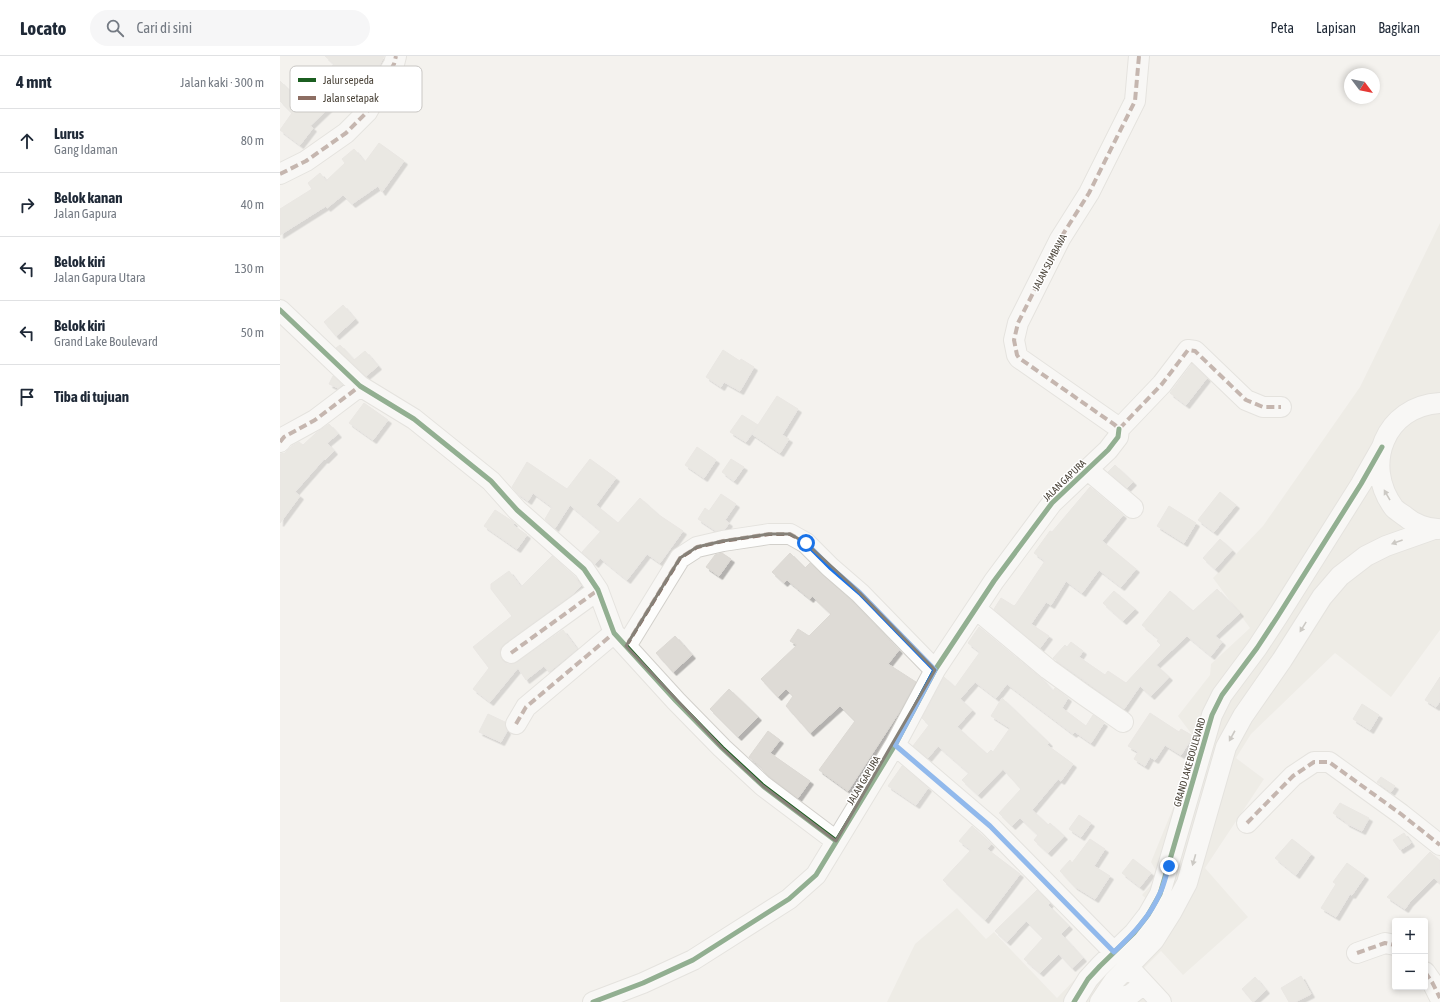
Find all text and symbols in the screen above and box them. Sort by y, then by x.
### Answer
search box [90,10,370,46]
text: Locato [20,17,66,39]
icon: search [104,17,126,39]
text: Cari di sini [136,19,192,36]
text: Peta [1270,20,1294,36]
text: Lapisan [1316,20,1356,36]
text: Bagikan [1378,20,1420,36]
legend [290,66,422,112]
north arrow [1344,68,1380,104]
text: 4 mnt [16,72,52,92]
text: Jalur sepeda [323,74,374,86]
text: Jalan kaki · 300 m [180,75,264,90]
text: Jalan setapak [323,92,379,104]
text: Lurus [54,125,84,142]
icon: ahead [16,130,38,152]
text: 80 m [241,133,264,148]
text: Gang Idaman [54,142,118,157]
text: Belok kanan [54,189,123,206]
icon: right [16,194,38,216]
text: 40 m [241,197,264,212]
text: Jalan Gapura [54,206,117,221]
street label: JALAN SUMBAWA [1030,232,1069,292]
text: Belok kiri [54,253,105,270]
icon: left [16,258,38,280]
text: 130 m [235,261,264,276]
text: Jalan Gapura Utara [54,270,146,285]
text: Belok kiri [54,317,105,334]
icon: left [16,322,38,344]
text: 50 m [241,325,264,340]
text: Grand Lake Boulevard [54,334,158,349]
icon: arrive [16,386,38,408]
text: Tiba di tujuan [54,388,129,405]
street label: JALAN GAPURA [1041,457,1088,503]
one-way arrow [1383,489,1390,501]
route start [797,534,815,552]
one-way arrow [1391,540,1403,546]
one-way arrow [1299,622,1307,632]
street label: GRAND LAKE BOULEVARD [1171,716,1208,808]
one-way arrow [1229,730,1236,742]
street label: JALAN GAPURA [845,754,882,807]
one-way arrow [1191,854,1197,866]
route end [1160,857,1178,875]
map controls [1392,918,1428,990]
button: + [1392,918,1428,954]
button: − [1392,954,1428,990]

